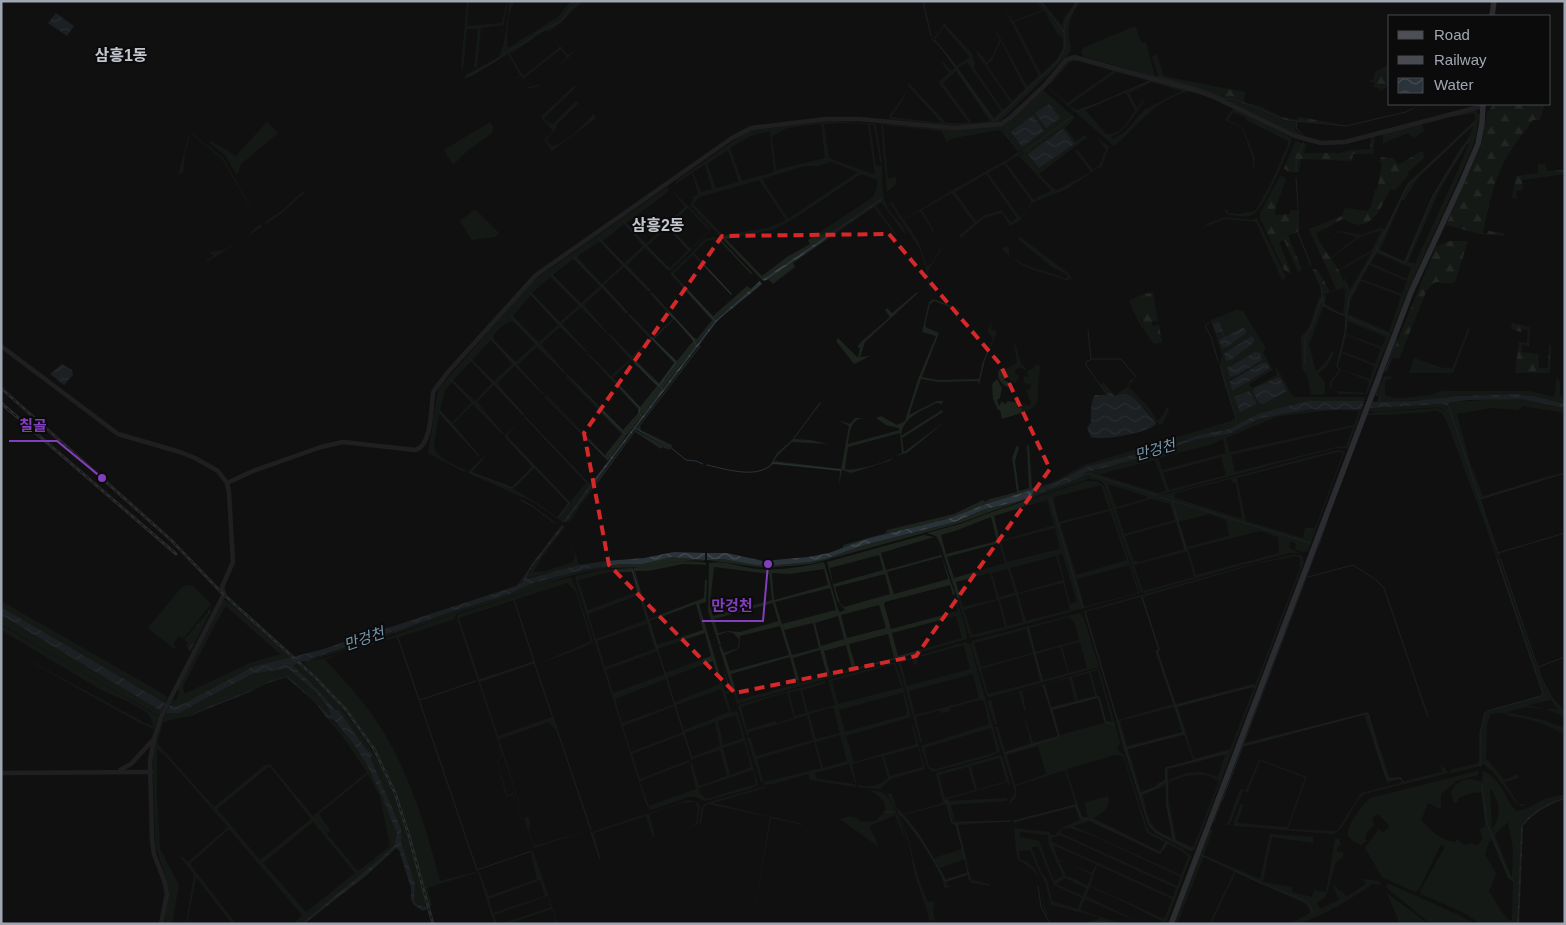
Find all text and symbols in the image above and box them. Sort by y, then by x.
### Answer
legend [1388,15,1551,105]
text: Road [1434,26,1470,43]
district label: 삼흥1동 [94,47,148,64]
text: Railway [1434,51,1487,68]
text: Water [1434,76,1473,93]
district label: 삼흥2동 [631,217,685,234]
callout: 칠골 [9,411,57,441]
text: 칠골 [19,417,47,434]
water label: 만겅천 [1133,435,1179,463]
callout: 만겅천 [702,591,763,621]
text: 만겅천 [711,597,753,614]
water label: 만겅천 [341,623,388,653]

